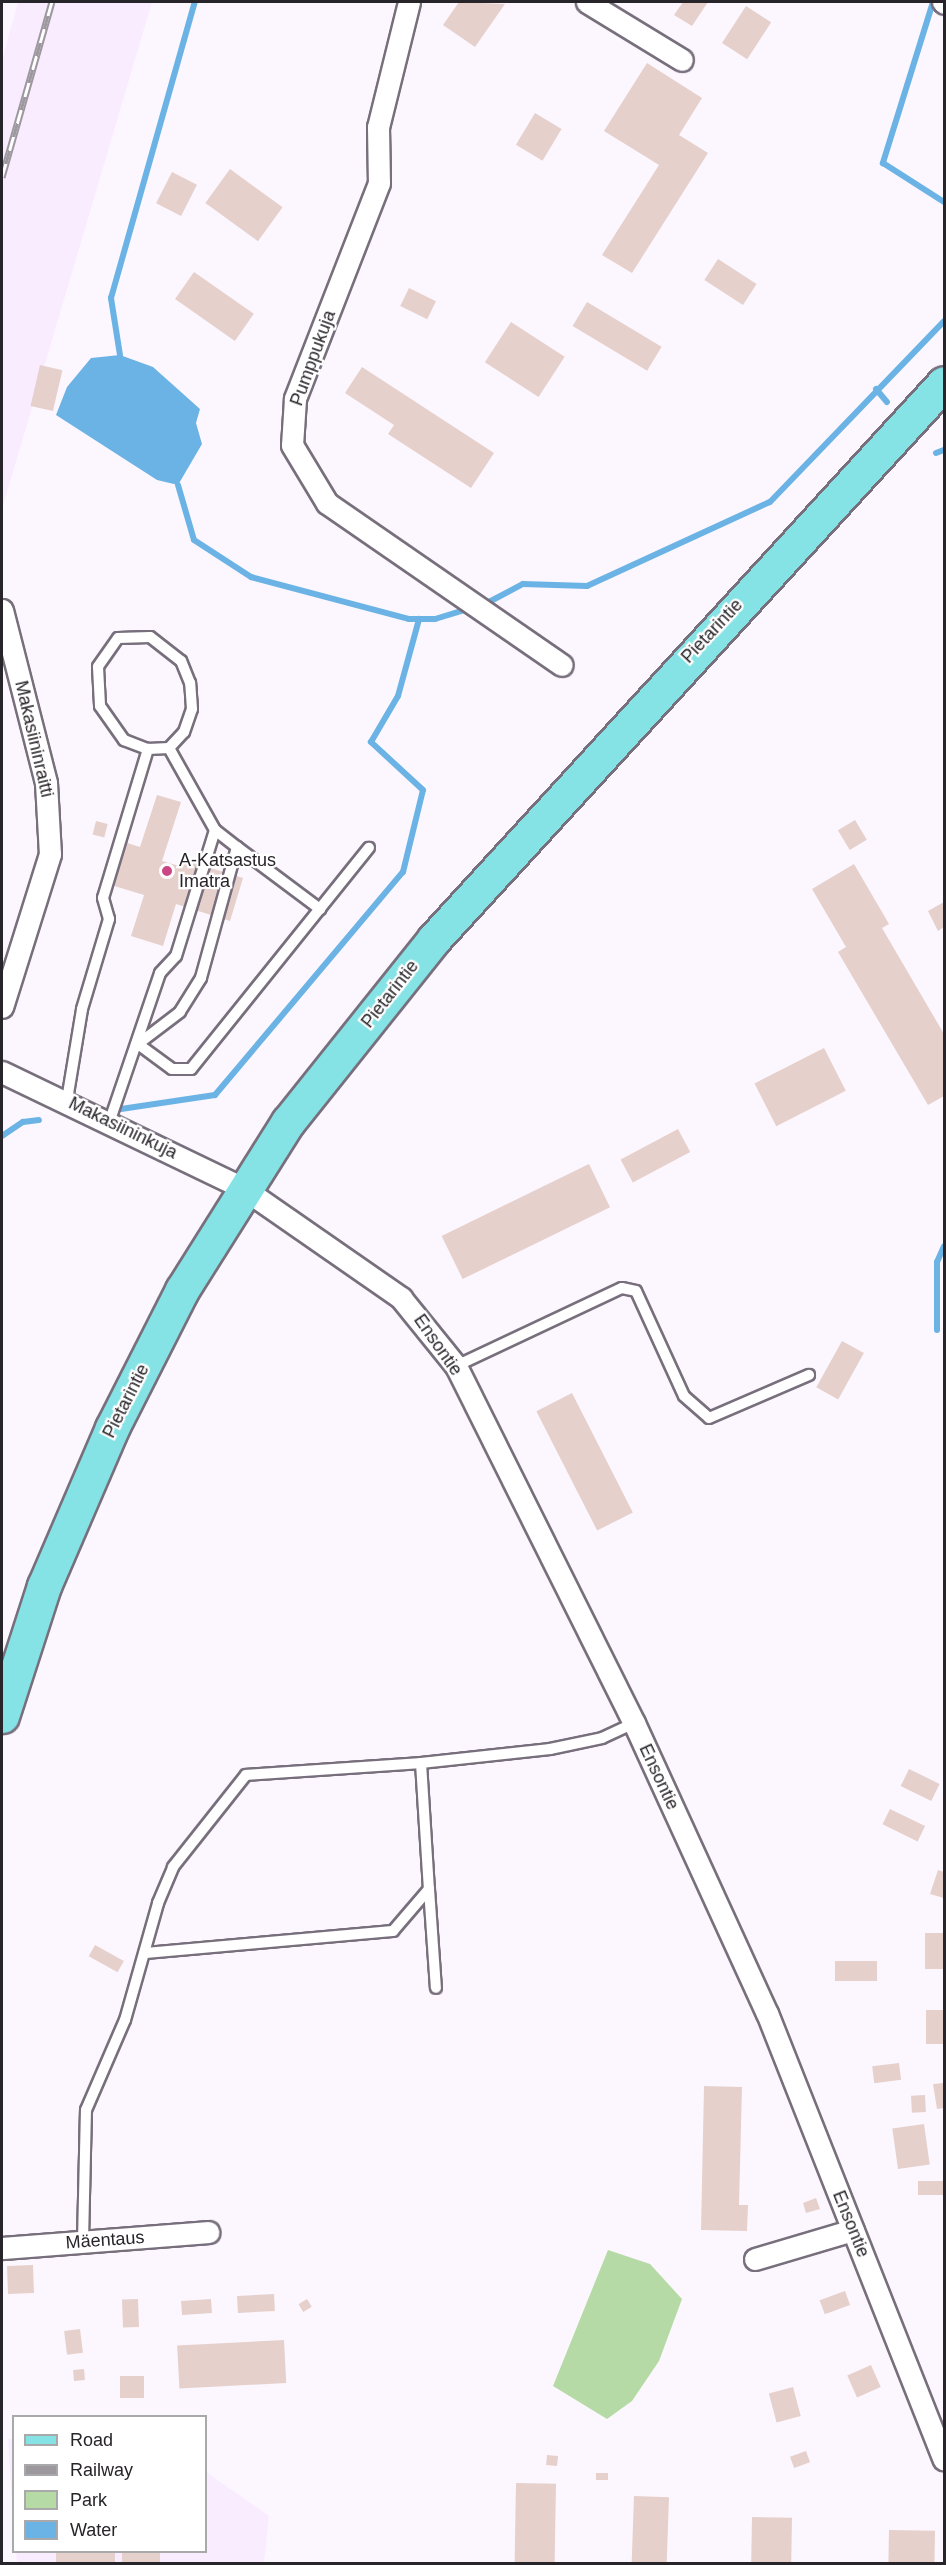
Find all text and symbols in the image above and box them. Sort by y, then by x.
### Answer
street label: Pumppukuja [286,307,340,409]
street label: Pietarintie [677,594,747,668]
street label: Makasiininraitti [10,679,58,799]
place label: A-Katsastus Imatra [179,850,276,892]
marker: A-Katsastus Imatra [160,864,174,878]
street label: Pietarintie [357,956,423,1032]
street label: Makasiininkuja [65,1092,181,1164]
street label: Ensontie [409,1310,467,1380]
street label: Pietarintie [98,1360,154,1442]
street label: Ensontie [634,1741,684,1813]
street label: Ensontie [828,2187,874,2261]
street label: Mäentaus [65,2226,145,2254]
legend [12,2415,207,2553]
text: Road [70,2430,113,2450]
text: Railway [70,2460,133,2480]
text: Park [70,2490,107,2510]
text: Water [70,2520,117,2540]

